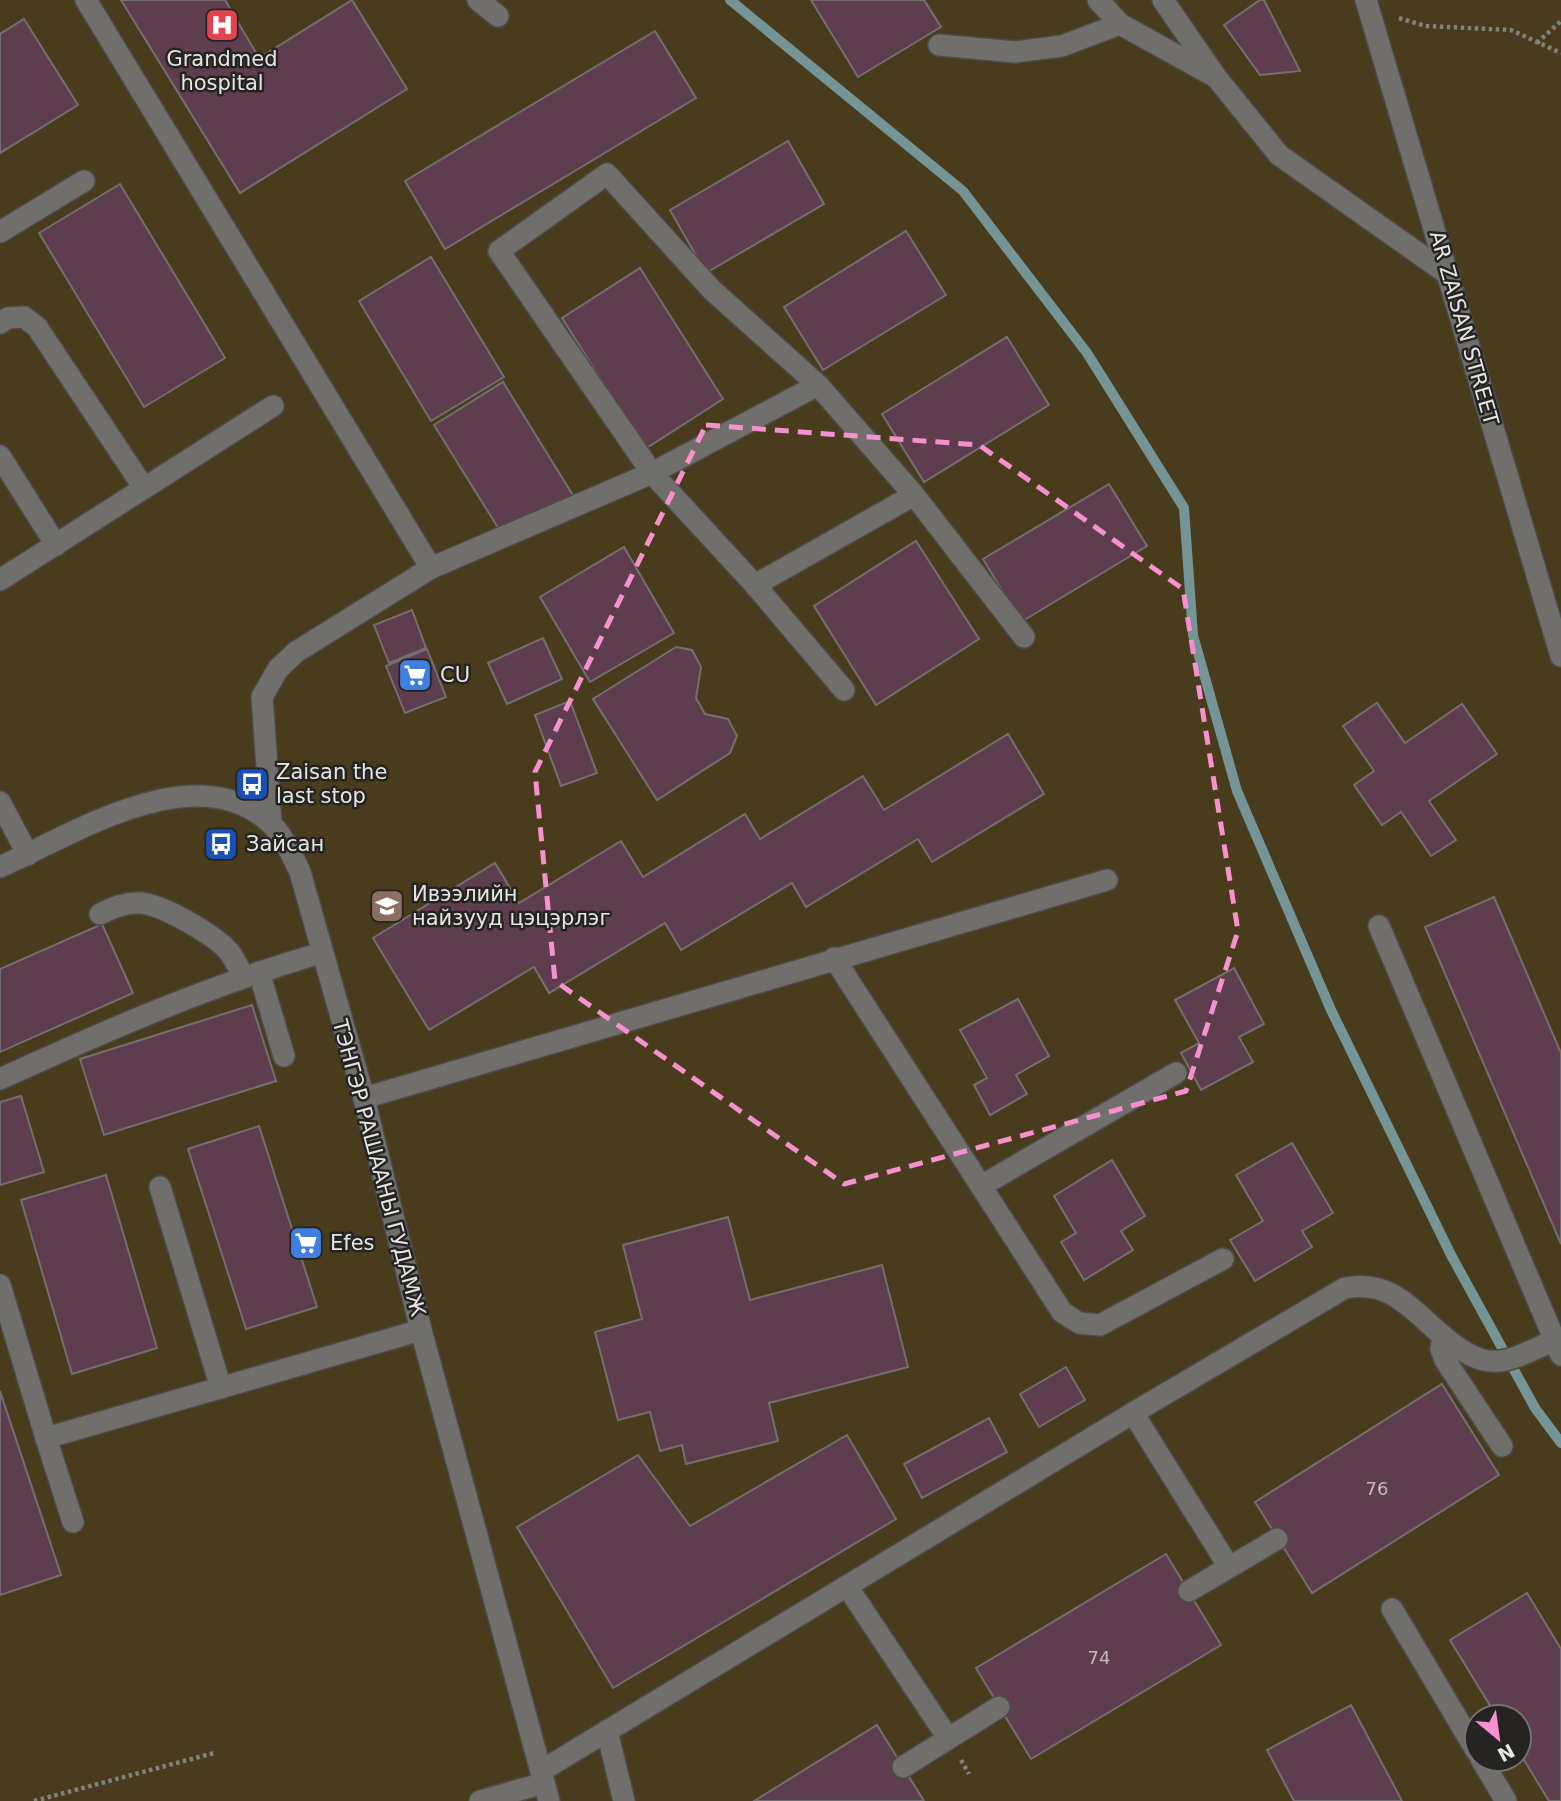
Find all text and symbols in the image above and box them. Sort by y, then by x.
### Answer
hospital icon: Grandmed hospital [203,6,241,44]
place label: Grandmed hospital [166,47,278,95]
street label: AR ZAISAN STREET [1425,228,1503,428]
supermarket icon: CU [396,656,434,694]
place label: CU [440,663,470,687]
place label: Zaisan the last stop [276,760,387,808]
bus stop icon: Zaisan the last stop [233,765,271,803]
bus stop icon: Зайсан [202,825,240,863]
place label: Зайсан [246,832,324,856]
place label: Ивээлийн найзууд цэцэрлэг [412,882,610,930]
school or university icon: Ивээлийн найзууд цэцэрлэг [368,887,406,925]
street label: ТЭНГЭР РАШААНЫ ГУДАМЖ [327,1016,430,1319]
supermarket icon: Efes [287,1224,325,1262]
place label: Efes [330,1231,375,1255]
house number: 76 [1366,1478,1388,1499]
house number: 74 [1088,1647,1110,1668]
north arrow [1463,1703,1533,1773]
text: N [1494,1739,1519,1766]

